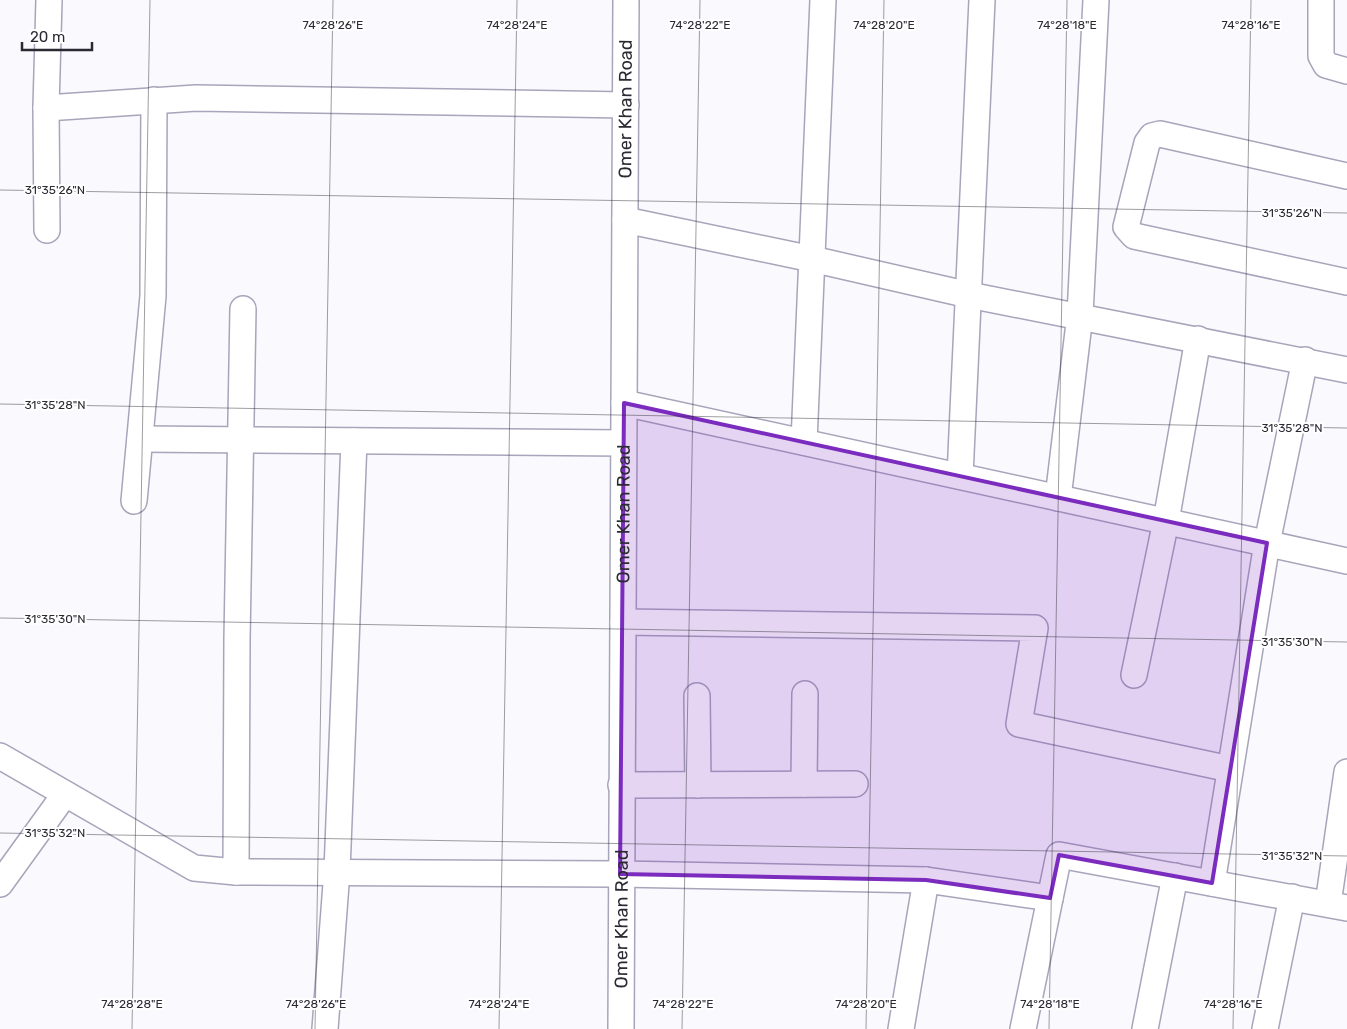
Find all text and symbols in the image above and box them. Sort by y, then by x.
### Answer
text: 74°28'26"E [303,18,363,32]
text: 74°28'24"E [486,18,548,32]
text: 74°28'22"E [670,18,731,32]
text: 74°28'20"E [853,18,915,32]
text: 74°28'18"E [1037,18,1097,32]
text: 74°28'16"E [1222,18,1280,32]
scale bar [22,20,92,52]
text: 20 m [30,28,65,46]
street label: Omer Khan Road [614,39,637,179]
text: 31°35'26"N [25,183,85,197]
text: 31°35'26"N [1262,206,1322,220]
text: 31°35'28"N [24,398,86,412]
text: 31°35'28"N [1261,421,1323,435]
street label: Omer Khan Road [612,444,635,584]
text: 31°35'30"N [24,612,86,626]
text: 31°35'30"N [1261,635,1323,649]
text: 31°35'32"N [25,826,85,840]
street label: Omer Khan Road [610,849,633,989]
text: 31°35'32"N [1262,849,1322,863]
text: 74°28'28"E [101,997,163,1011]
text: 74°28'26"E [286,997,346,1011]
text: 74°28'24"E [468,997,530,1011]
text: 74°28'22"E [653,997,714,1011]
text: 74°28'20"E [835,997,897,1011]
text: 74°28'18"E [1020,997,1080,1011]
text: 74°28'16"E [1204,997,1262,1011]

